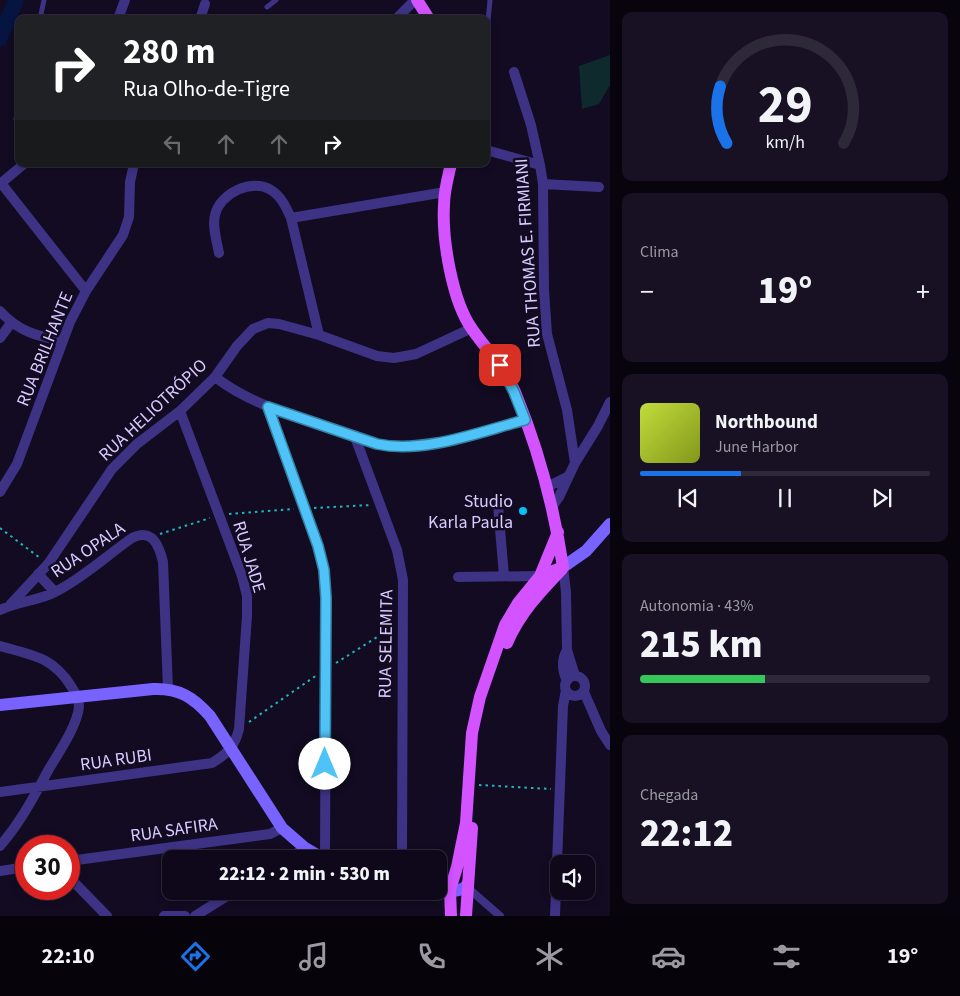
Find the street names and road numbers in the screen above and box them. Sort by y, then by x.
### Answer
street label: RUA THOMAS E. FIRMIANI [509,157,547,349]
street label: RUA BRILHANTE [11,288,79,410]
street label: RUA HELIOTRÓPIO [93,353,213,467]
street label: RUA OPALA [46,516,130,584]
street label: RUA JADE [226,518,272,596]
street label: RUA SELEMITA [373,589,399,699]
street label: RUA RUBI [79,743,153,777]
street label: RUA SAFIRA [129,811,219,848]

